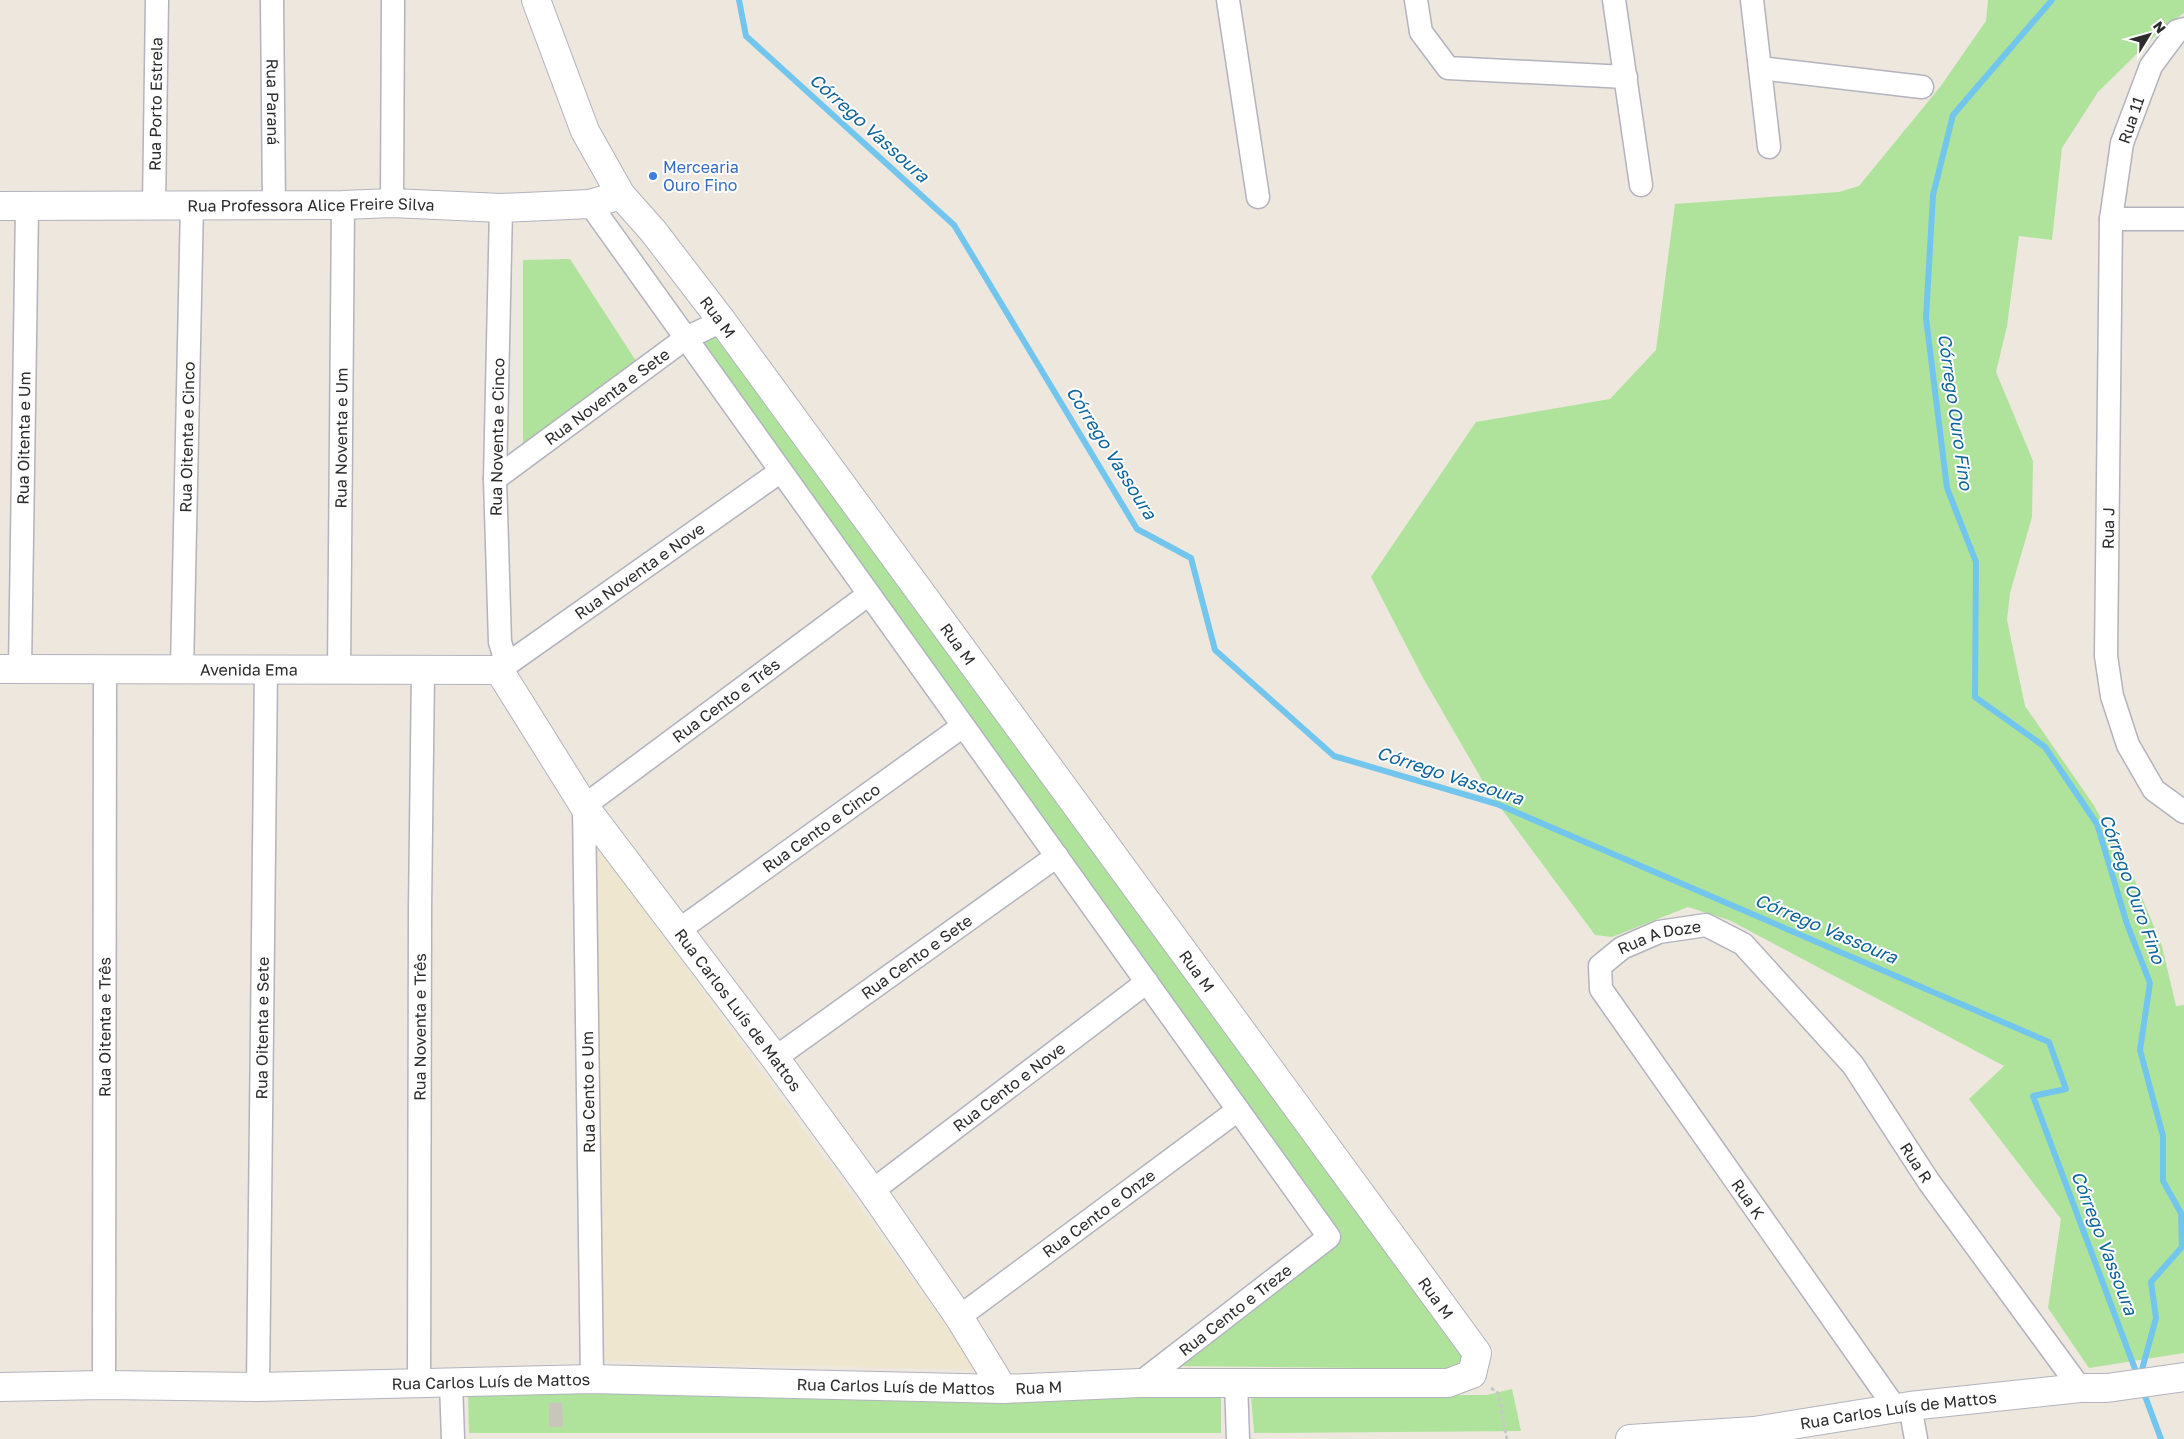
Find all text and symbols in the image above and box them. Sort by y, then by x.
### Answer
north arrow [2124,10,2174,60]
text: N [2150,18,2170,36]
street label: Rua Porto Estrela [145,37,166,171]
street label: Rua Paraná [263,59,283,145]
water label: Córrego Vassoura [806,68,934,187]
street label: Rua 11 [2114,93,2148,146]
place label: Mercearia Ouro Fino [663,157,739,195]
marker: Mercearia Ouro Fino [647,170,659,182]
street label: Rua Professora Alice Freire Silva [187,193,435,215]
street label: Rua M [696,292,740,342]
water label: Córrego Ouro Fino [1934,332,1978,493]
street label: Rua Noventa e Sete [540,344,673,449]
street label: Rua Noventa e Cinco [486,358,508,516]
street label: Rua Oitenta e Cinco [175,361,199,513]
street label: Rua Noventa e Um [330,367,352,509]
street label: Rua Oitenta e Um [12,371,35,505]
water label: Córrego Vassoura [1062,382,1162,524]
street label: Rua J [2098,507,2118,549]
street label: Rua Noventa e Nove [571,518,708,624]
street label: Rua M [936,619,980,669]
street label: Rua Cento e Três [668,654,784,747]
street label: Avenida Ema [200,659,298,680]
water label: Córrego Vassoura [1374,741,1527,809]
street label: Rua Cento e Cinco [758,779,884,877]
water label: Córrego Ouro Fino [2096,811,2171,968]
water label: Córrego Vassoura [1752,888,1902,968]
street label: Rua Cento e Sete [857,910,976,1003]
street label: Rua A Doze [1614,916,1702,959]
street label: Rua Carlos Luís de Mattos [671,925,806,1095]
street label: Rua M [1175,946,1219,996]
street label: Rua Noventa e Três [410,953,430,1101]
street label: Rua Oitenta e Três [94,957,115,1097]
street label: Rua Oitenta e Sete [251,957,273,1100]
street label: Rua Cento e Um [577,1031,599,1153]
street label: Rua Cento e Nove [949,1038,1069,1136]
street label: Rua R [1896,1139,1937,1187]
street label: Rua Cento e Onze [1038,1165,1159,1262]
water label: Córrego Vassoura [2067,1167,2143,1319]
street label: Rua K [1727,1175,1769,1223]
street label: Rua Cento e Treze [1175,1260,1295,1360]
street label: Rua M [1414,1273,1458,1323]
street label: Rua Carlos Luís de Mattos [391,1369,590,1394]
street label: Rua Carlos Luís de Mattos [796,1374,995,1399]
street label: Rua M [1015,1376,1063,1398]
street label: Rua Carlos Luís de Mattos [1798,1387,1998,1434]

